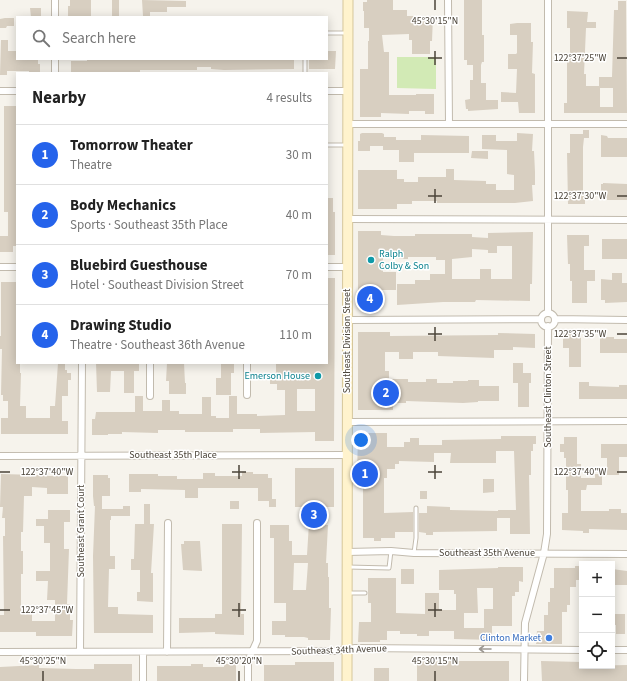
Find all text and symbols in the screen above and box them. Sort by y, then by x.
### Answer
text: 45°30'15"N [412,14,458,28]
search box [16,16,328,60]
icon: search [30,27,52,49]
text: Search here [62,28,136,49]
text: 122°37'25"W [554,51,606,65]
text: Nearby [32,86,86,110]
text: 4 results [267,89,312,107]
text: Tomorrow Theater [70,135,193,156]
text: 1 [42,146,48,164]
text: 30 m [286,146,312,164]
text: Theatre [70,156,112,174]
text: 122°37'30"W [554,189,606,203]
text: Body Mechanics [70,195,176,216]
text: 2 [42,206,48,224]
text: 40 m [286,206,312,224]
text: Sports · Southeast 35th Place [70,216,228,234]
place label: Ralph Colby & Son [379,247,429,273]
text: Bluebird Guesthouse [70,255,208,276]
marker: Ralph Colby & Son [366,255,376,265]
text: 3 [42,266,48,284]
text: 70 m [286,266,312,284]
text: Hotel · Southeast Division Street [70,276,244,294]
pin: 4 [357,284,383,314]
street label: Southeast Division Street [340,288,354,393]
text: Drawing Studio [70,315,172,336]
text: 4 [42,326,48,344]
text: 110 m [279,326,312,344]
text: 122°37'35"W [554,327,606,341]
text: Theatre · Southeast 36th Avenue [70,336,245,354]
street label: Southeast Clinton Street [541,346,555,448]
place label: Emerson House [244,369,310,383]
marker: Emerson House [313,371,323,381]
pin: 2 [373,378,399,408]
your location [351,430,371,450]
street label: Southeast 35th Place [129,448,217,462]
pin: 1 [352,459,378,489]
text: 122°37'40"W [21,465,73,479]
text: 122°37'40"W [554,465,606,479]
street label: Southeast Grant Court [74,484,88,577]
pin: 3 [301,500,327,530]
street label: Southeast 35th Avenue [439,546,535,560]
map controls [579,561,615,669]
button: + [579,561,615,597]
button: − [579,597,615,633]
text: 122°37'45"W [21,603,73,617]
place label: Clinton Market [480,631,542,645]
marker: Clinton Market [544,633,554,643]
button: locate [579,633,615,669]
street label: Southeast 34th Avenue [291,641,387,659]
one-way arrow [479,645,492,653]
text: 45°30'25"N [20,654,66,668]
text: 45°30'20"N [216,654,262,668]
text: 45°30'15"N [412,654,458,668]

